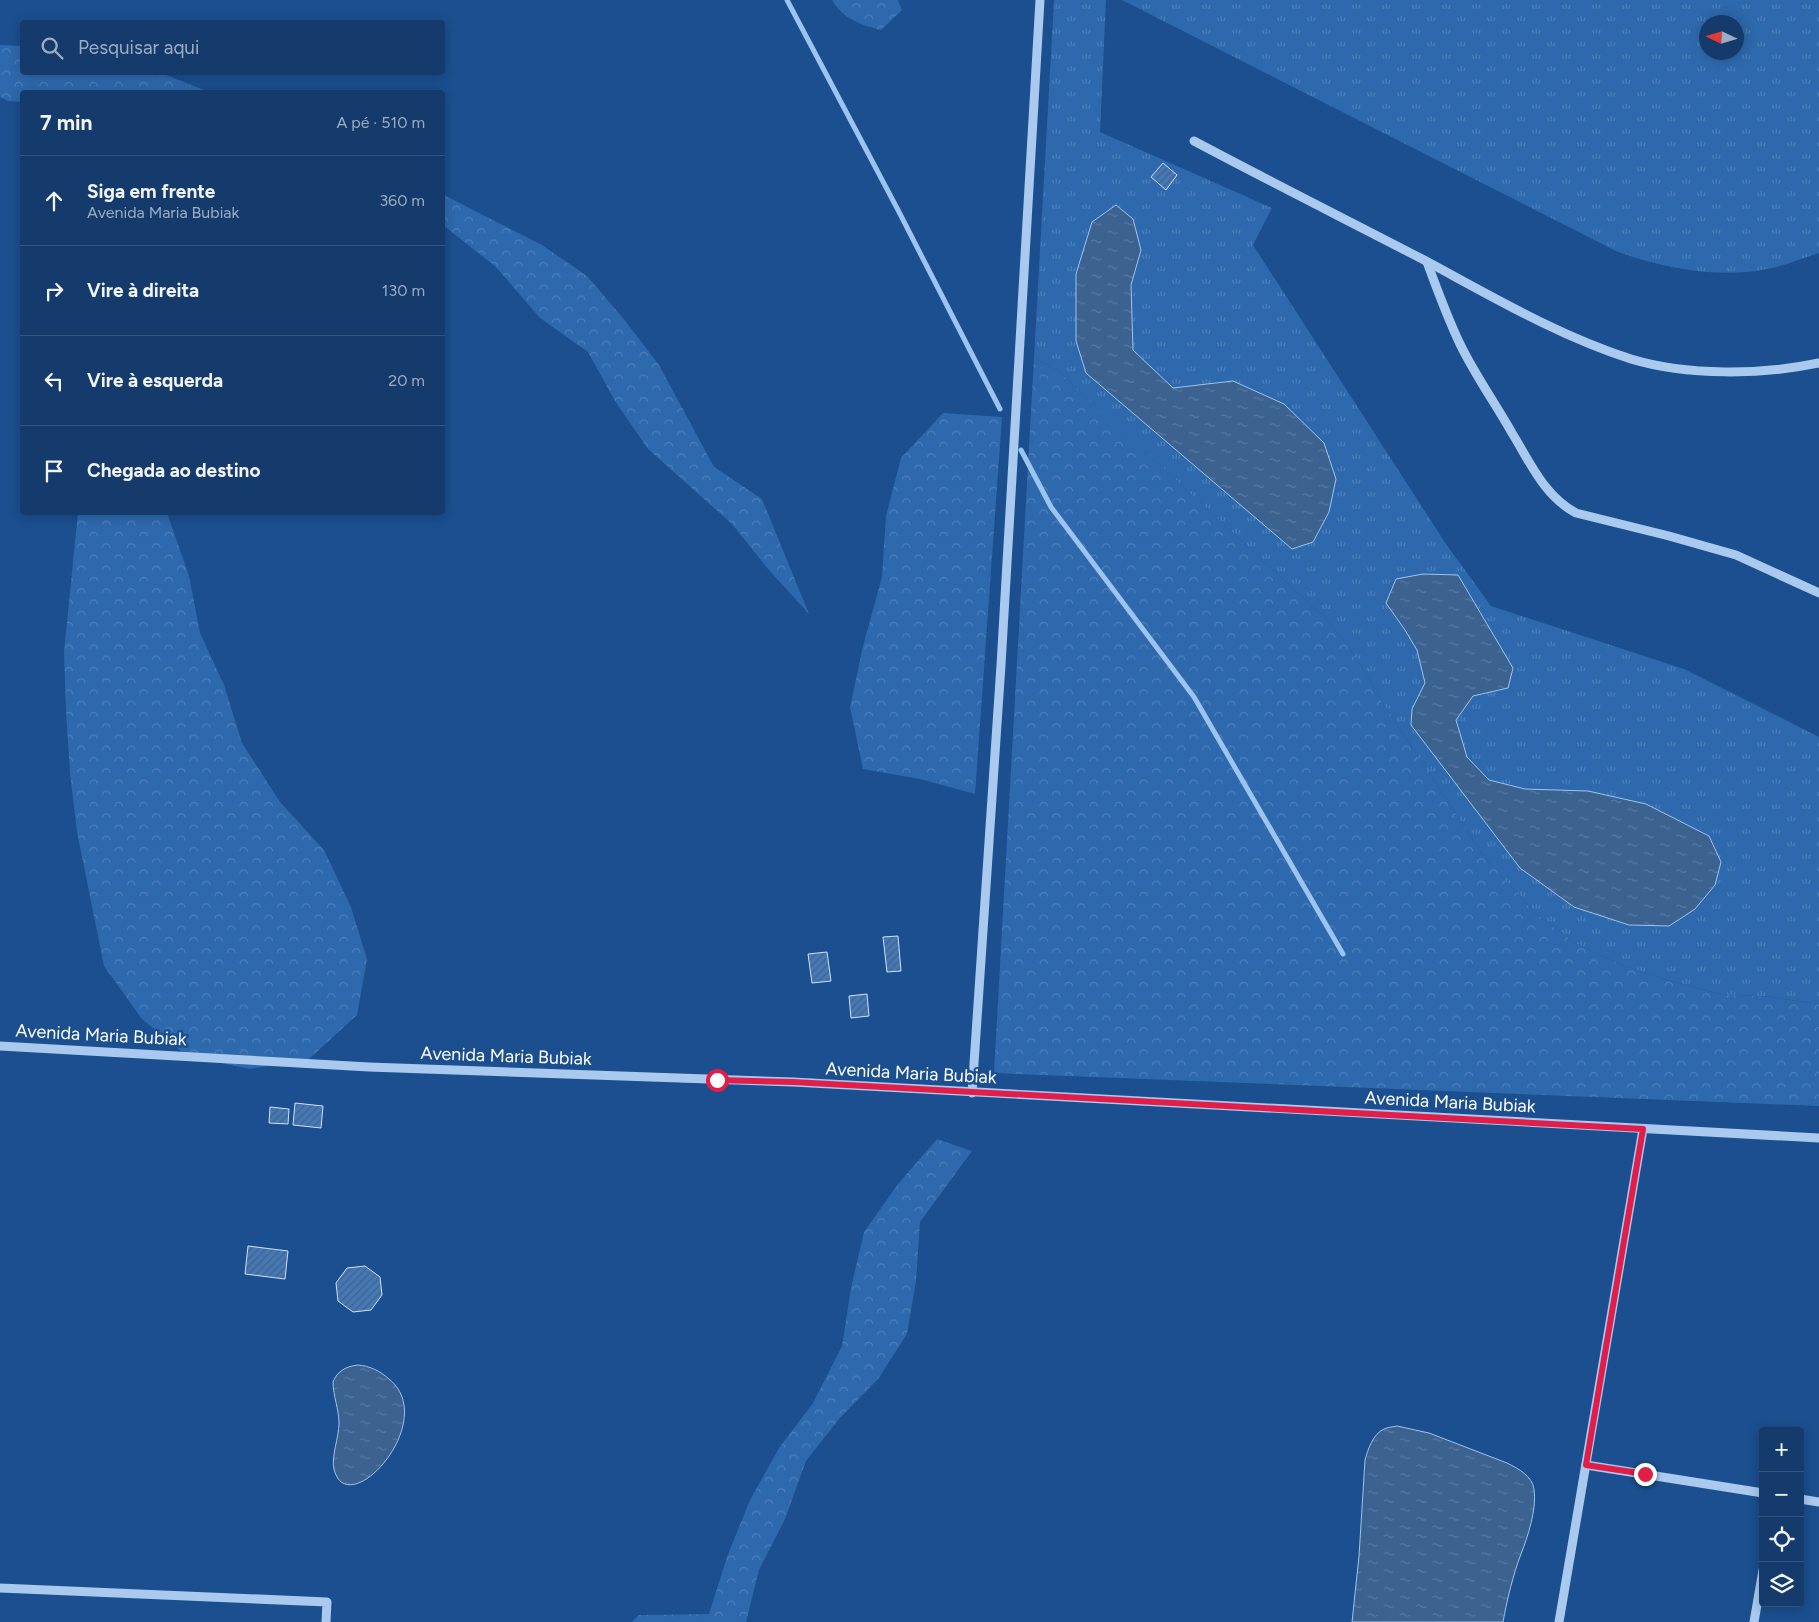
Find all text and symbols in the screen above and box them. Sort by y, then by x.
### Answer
north arrow [1699,15,1744,60]
search box [20,20,445,75]
icon: search [38,34,66,62]
text: Pesquisar aqui [78,36,199,59]
text: 7 min [40,110,92,135]
text: A pé · 510 m [336,113,425,132]
text: Siga em frente [87,180,215,203]
icon: ahead [40,187,68,215]
text: 360 m [379,191,425,210]
text: Avenida Maria Bubiak [87,203,239,222]
icon: right [40,277,68,305]
text: Vire à direita [87,279,199,302]
text: 130 m [382,281,425,300]
icon: left [40,367,68,395]
text: Vire à esquerda [87,369,223,392]
text: 20 m [388,371,425,390]
icon: arrive [40,457,68,485]
text: Chegada ao destino [87,459,260,482]
street label: Avenida Maria Bubiak [15,1020,187,1050]
street label: Avenida Maria Bubiak [420,1042,592,1070]
street label: Avenida Maria Bubiak [825,1058,997,1088]
route start [706,1069,729,1092]
street label: Avenida Maria Bubiak [1364,1087,1536,1117]
map controls [1759,1427,1804,1607]
button: + [1759,1427,1804,1472]
route end [1634,1463,1657,1486]
button: − [1759,1472,1804,1517]
button: locate [1759,1517,1804,1562]
button: layers [1759,1562,1804,1607]

